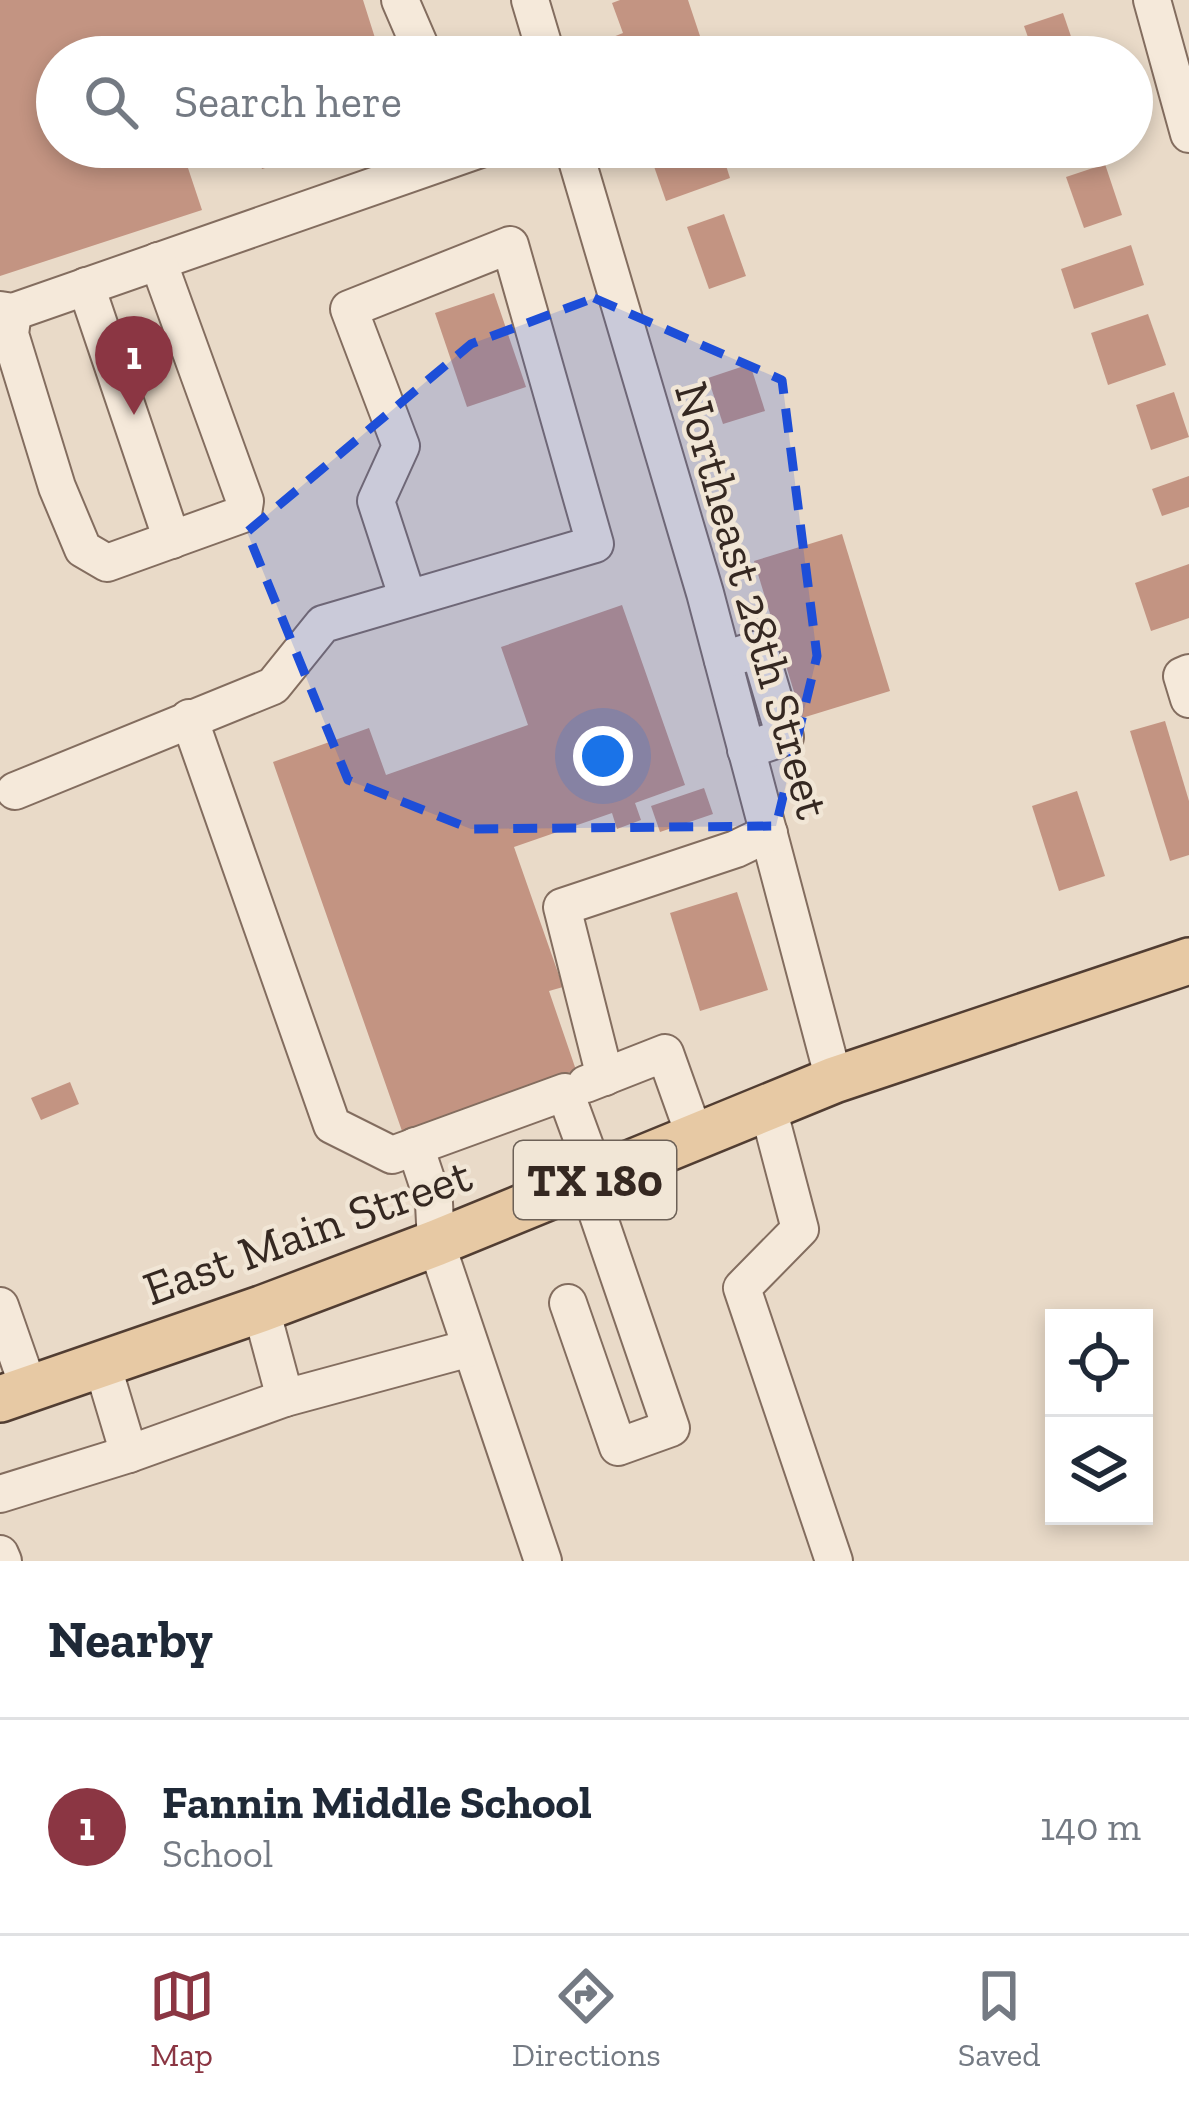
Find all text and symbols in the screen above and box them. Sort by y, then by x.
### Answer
search box [36,36,1153,168]
icon: search [78,69,144,135]
text: Search here [174,75,402,129]
pin: 1 [95,316,173,415]
street label: Northeast 28th Street [663,375,842,825]
your location [573,726,633,786]
road number: TX 180 [514,1141,676,1219]
street label: East Main Street [136,1146,479,1317]
map controls [1045,1309,1153,1525]
button: locate [1045,1309,1153,1417]
button: layers [1045,1417,1153,1525]
text: Nearby [48,1609,213,1670]
text: Fannin Middle School [162,1776,592,1830]
text: 1 [79,1803,95,1850]
text: 140 m [1040,1803,1141,1850]
text: School [162,1830,273,1877]
tab: Map [149,1963,215,2074]
tab: Directions [512,1963,661,2074]
tab: Saved [958,1963,1040,2074]

